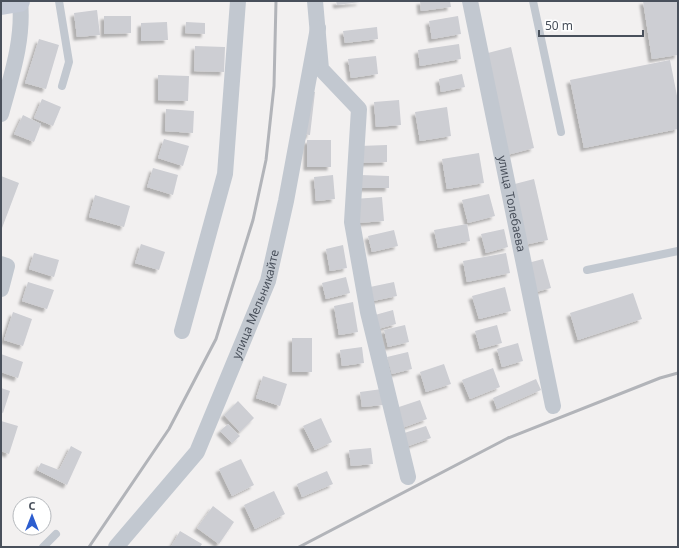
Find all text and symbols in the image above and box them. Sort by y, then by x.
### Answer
scale bar [539,12,643,38]
text: 50 m [545,17,573,34]
street label: улица Толебаева [494,154,530,253]
street label: улица Мельникайте [228,248,283,361]
north arrow [12,496,52,536]
text: С [28,498,36,513]

